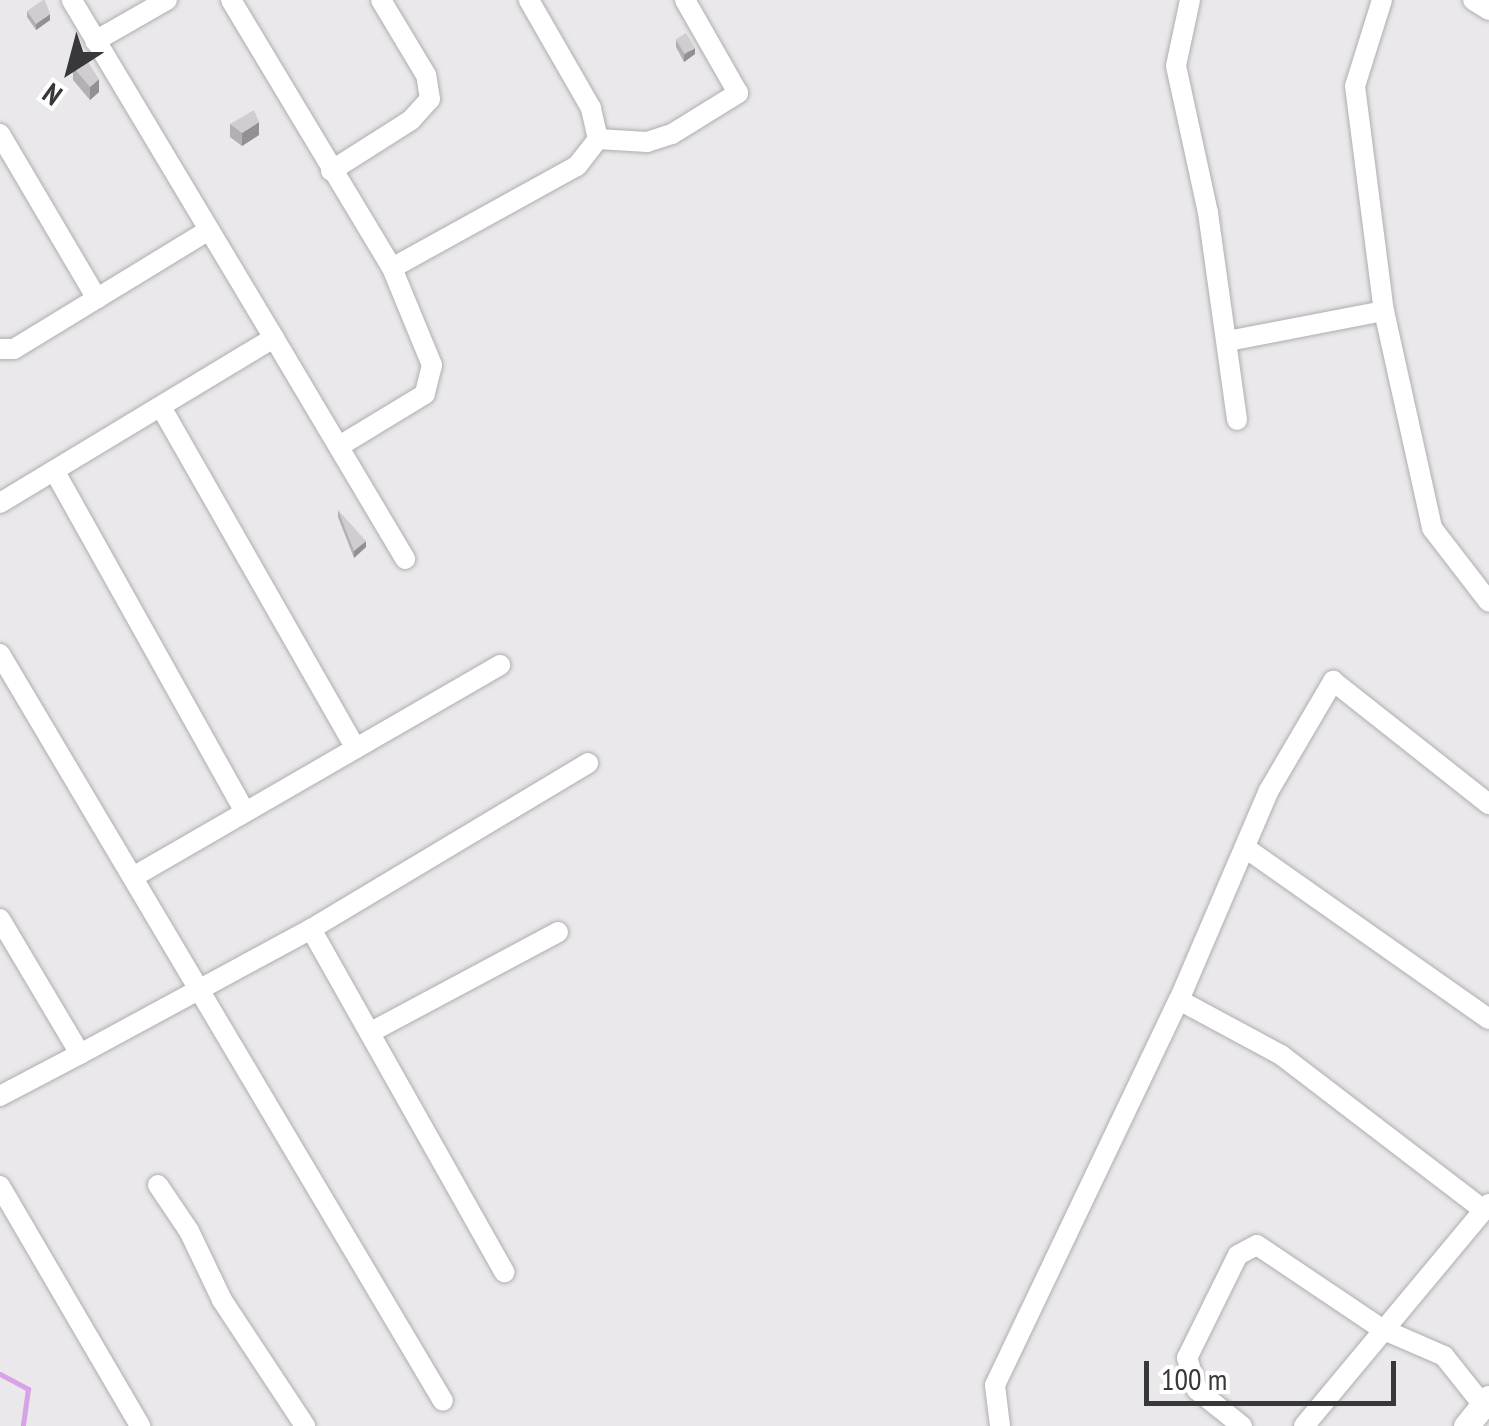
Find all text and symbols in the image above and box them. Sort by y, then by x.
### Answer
north arrow [20,20,120,120]
text: N [35,75,69,114]
scale bar [1149,1341,1402,1403]
text: 100 m [1161,1359,1227,1398]

